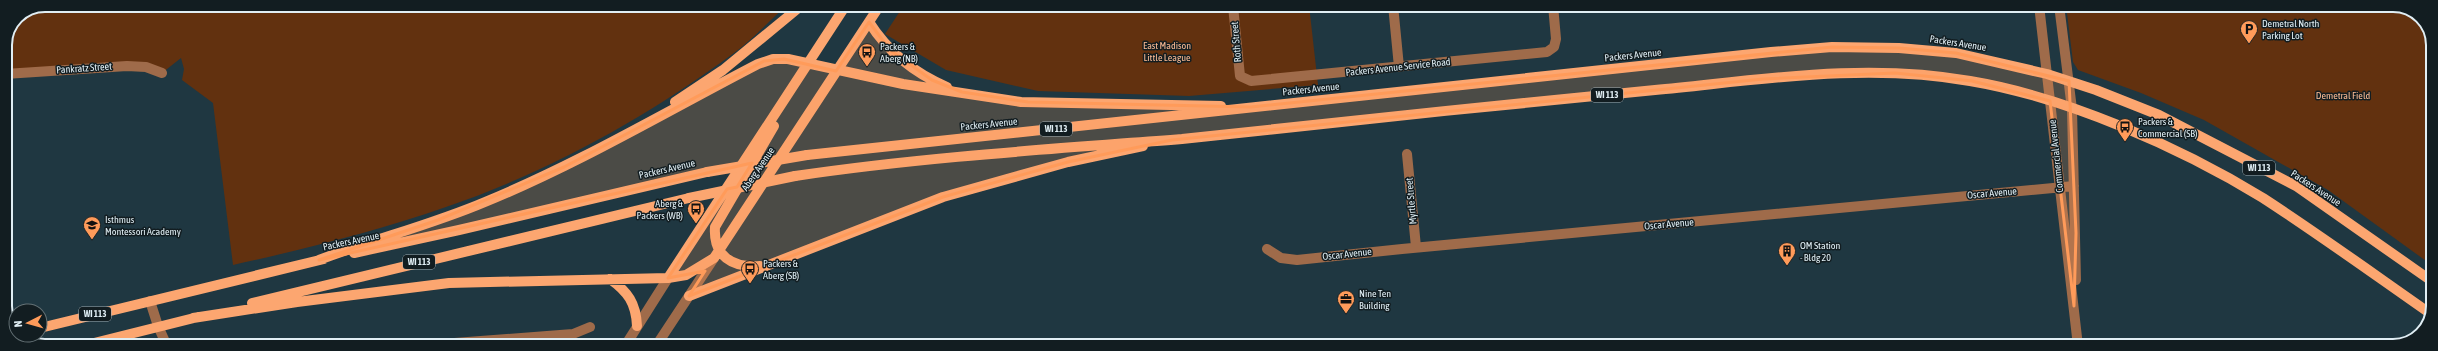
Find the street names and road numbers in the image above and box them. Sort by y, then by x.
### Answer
street label: Roth Street [1229,21,1243,63]
street label: Packers Avenue [1929,33,1988,53]
street label: Packers Avenue [1604,46,1663,63]
street label: Packers Avenue Service Road [1345,56,1451,78]
street label: Pankratz Street [56,61,112,75]
street label: Packers Avenue [1282,80,1341,97]
road number: WI 113 [1591,88,1623,102]
street label: Packers Avenue [960,115,1019,132]
street label: Commercial Avenue [2047,118,2065,193]
road number: WI 113 [1040,122,1072,136]
street label: Aberg Avenue [739,145,777,193]
street label: Packers Avenue [638,157,697,181]
road number: WI 113 [2243,161,2275,175]
street label: Packers Avenue [2289,168,2343,208]
street label: Myrtle Street [1403,177,1419,225]
street label: Oscar Avenue [1967,185,2018,201]
street label: Oscar Avenue [1644,216,1695,232]
street label: Packers Avenue [322,230,381,252]
street label: Oscar Avenue [1322,246,1373,262]
road number: WI 113 [403,255,435,269]
road number: WI 113 [79,307,111,321]

